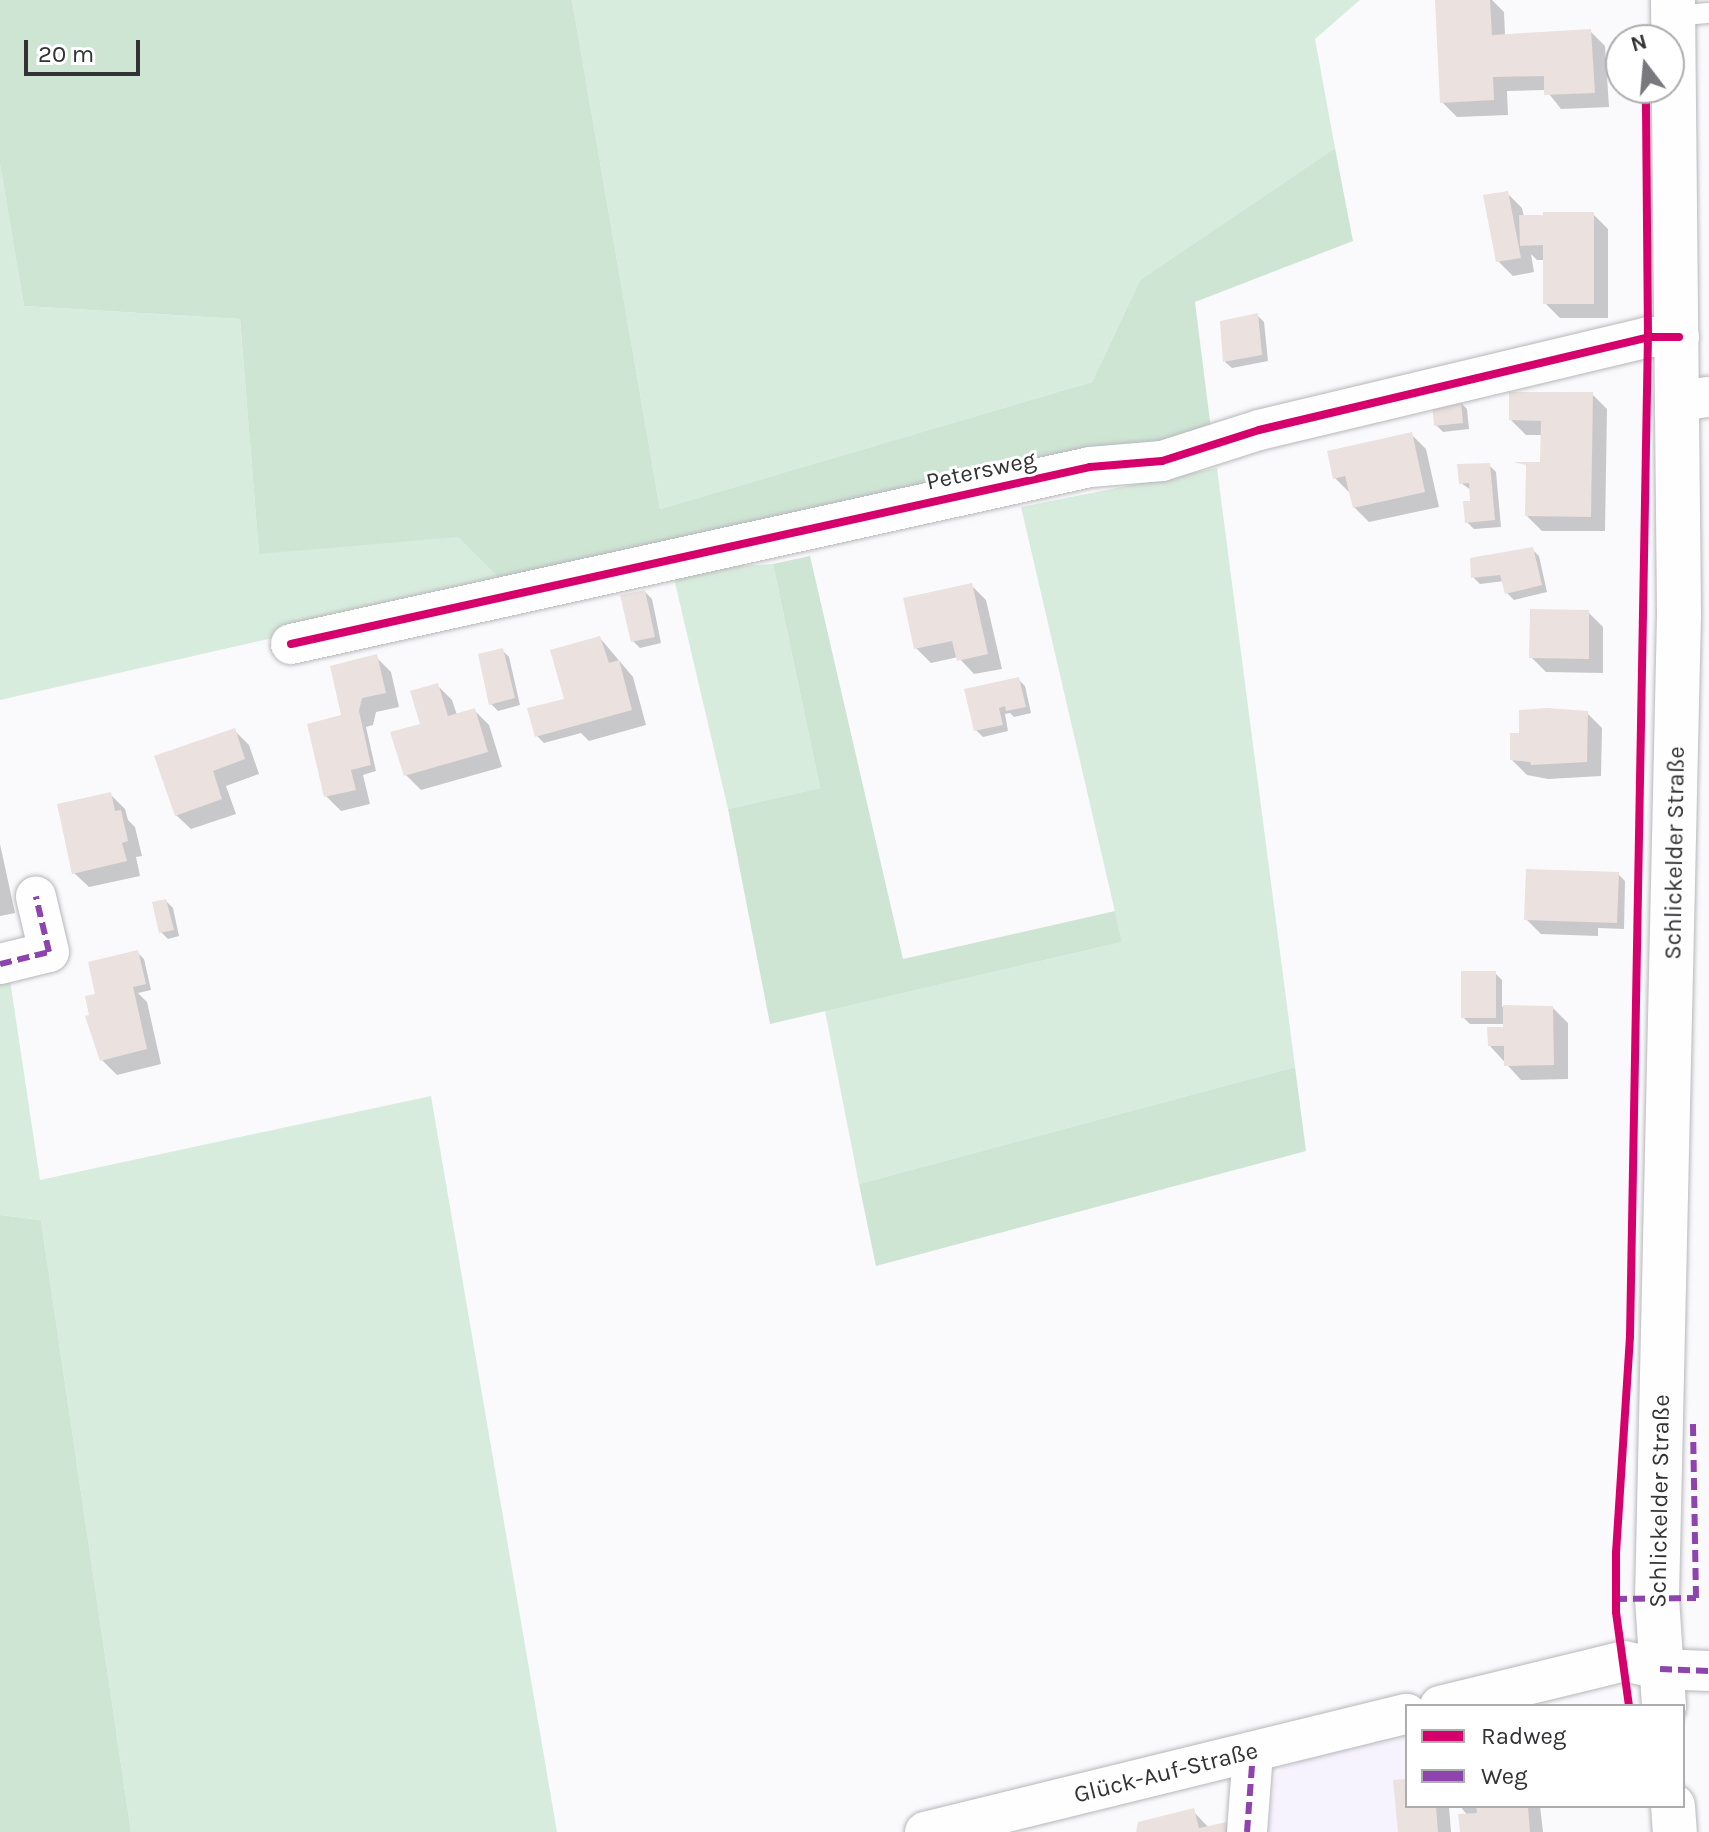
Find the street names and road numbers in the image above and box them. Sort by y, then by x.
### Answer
street label: Petersweg [923,445,1039,497]
street label: Schlickelder Straße [1659,746,1691,960]
street label: Schlickelder Straße [1644,1394,1676,1608]
street label: Glück-Auf-Straße [1071,1736,1261,1810]

